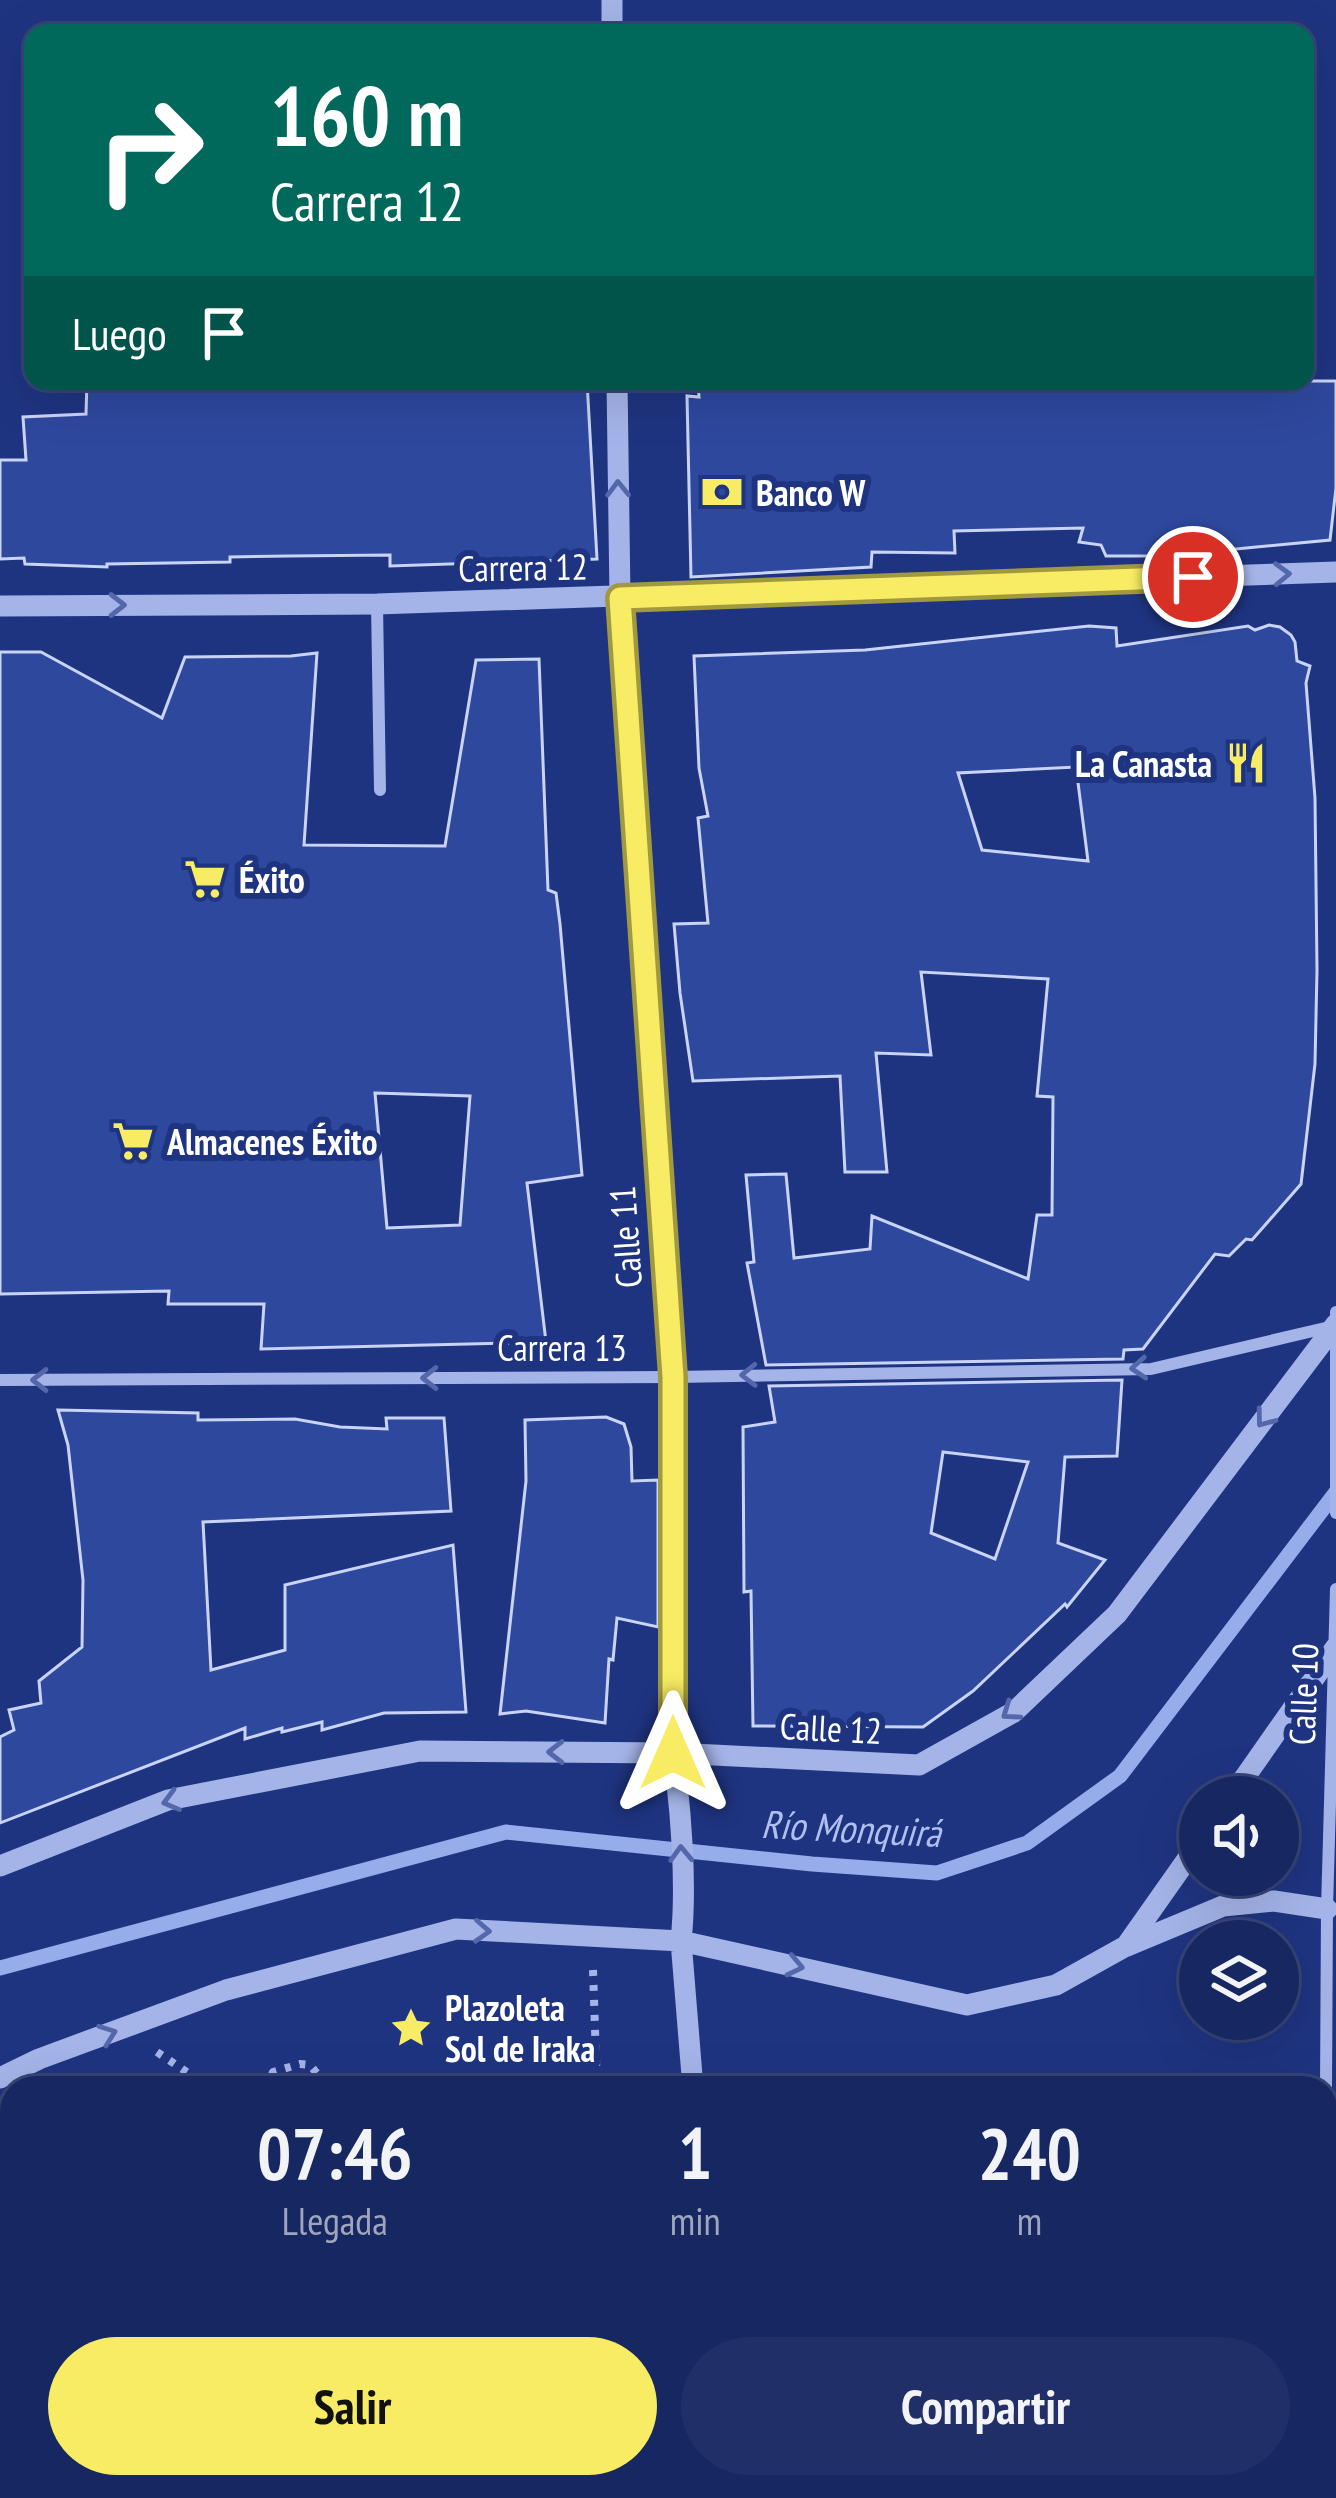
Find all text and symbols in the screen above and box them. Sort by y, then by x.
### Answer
text: 160 m [270,60,463,169]
icon: right [72,72,228,228]
text: Carrera 12 [270,166,464,236]
icon: arrive [191,300,257,366]
text: Luego [72,304,167,362]
bank icon: Banco W [699,469,745,515]
place label: Banco W [756,469,865,516]
one-way arrow [605,479,631,497]
pin [1142,526,1244,628]
street label: Carrera 12 [458,542,588,592]
icon: arrive [1160,544,1226,610]
one-way arrow [1273,561,1292,587]
one-way arrow [109,592,127,618]
place label: La Canasta [1075,740,1212,787]
restaurant icon: La Canasta [1223,740,1269,786]
supermarket icon: Éxito [182,856,228,902]
place label: Éxito [239,856,305,903]
supermarket icon: Almacenes Éxito [110,1118,156,1164]
place label: Almacenes Éxito [166,1118,378,1165]
street label: Calle 11 [598,1184,652,1290]
street label: Carrera 13 [497,1324,627,1371]
one-way arrow [1129,1355,1148,1381]
one-way arrow [739,1362,758,1388]
one-way arrow [420,1365,438,1391]
one-way arrow [30,1366,49,1392]
one-way arrow [1257,1405,1279,1427]
street label: Calle 10 [1278,1642,1328,1746]
position arrow [610,1690,736,1816]
one-way arrow [1001,1698,1023,1720]
street label: Calle 12 [779,1702,883,1754]
one-way arrow [546,1740,565,1766]
map controls [1179,1776,1299,2040]
button: sound [1179,1776,1299,1896]
one-way arrow [161,1787,182,1812]
water label: Río Monquirá [760,1798,944,1858]
one-way arrow [668,1844,694,1863]
one-way arrow [473,1917,492,1943]
button: layers [1179,1920,1299,2040]
one-way arrow [784,1953,804,1978]
place label: Plazoleta Sol de Iraka [445,1984,595,2072]
place icon: Plazoleta Sol de Iraka [388,2005,434,2051]
one-way arrow [96,2023,117,2048]
text: 07:46 [257,2106,413,2199]
text: 1 [678,2106,712,2199]
text: 240 [978,2106,1081,2199]
text: Llegada [282,2195,388,2246]
text: min [670,2195,721,2246]
text: m [1017,2195,1042,2246]
button: Salir [48,2337,657,2475]
button: Compartir [681,2337,1290,2475]

